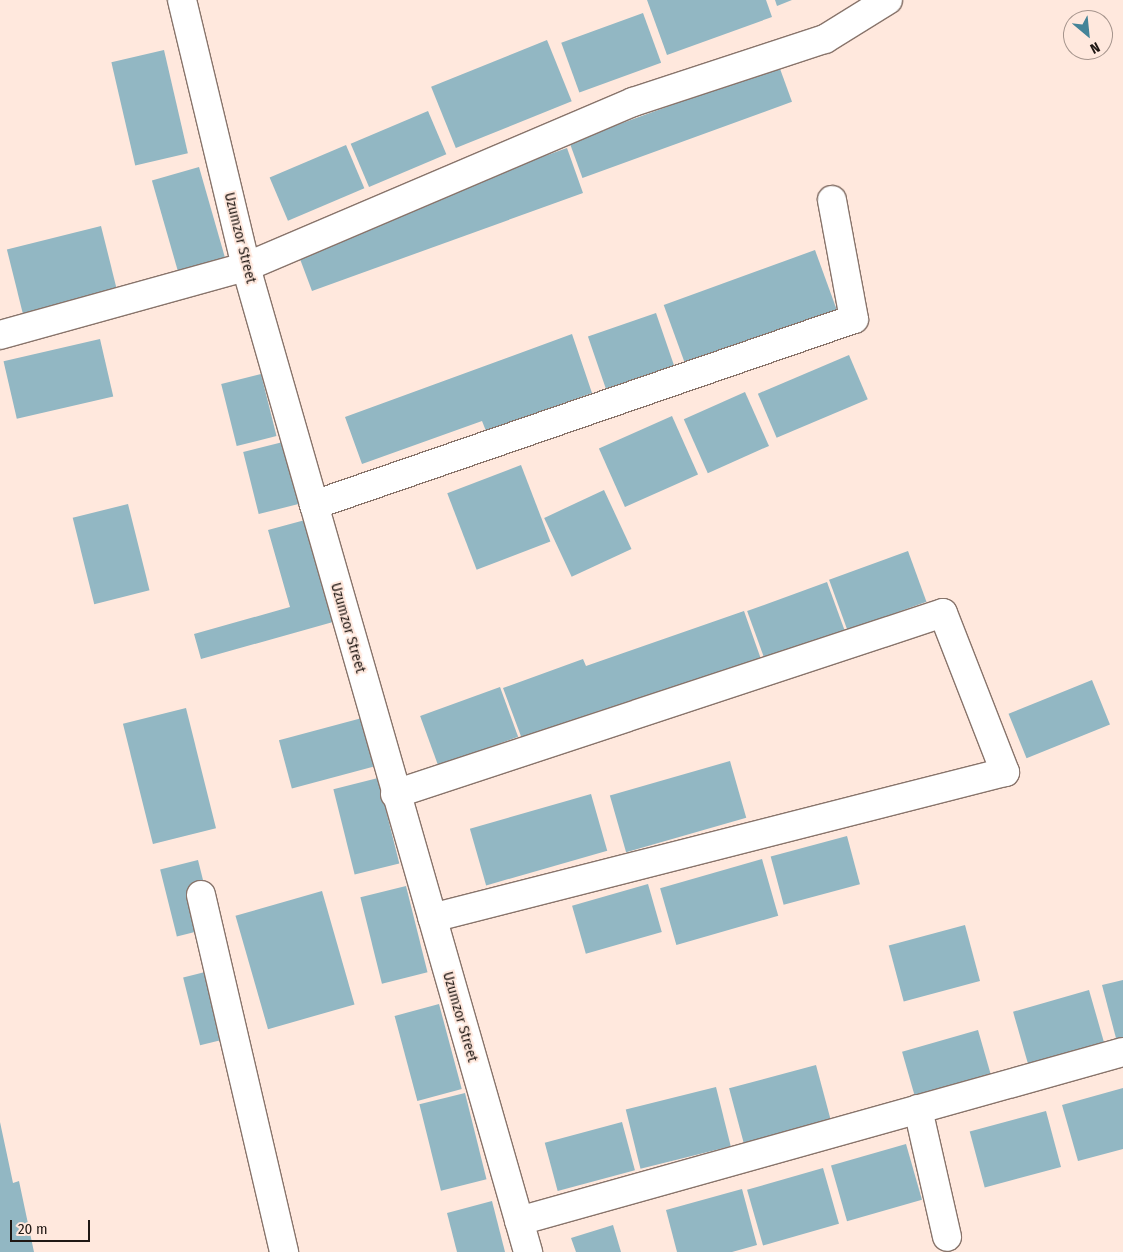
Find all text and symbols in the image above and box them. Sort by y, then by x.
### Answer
north arrow [1063,10,1113,60]
text: N [1087,38,1103,57]
street label: Uzumzor Street [220,191,260,285]
street label: Uzumzor Street [326,581,370,675]
street label: Uzumzor Street [438,970,482,1064]
scale bar [12,1210,92,1242]
text: 20 m [18,1220,48,1238]

